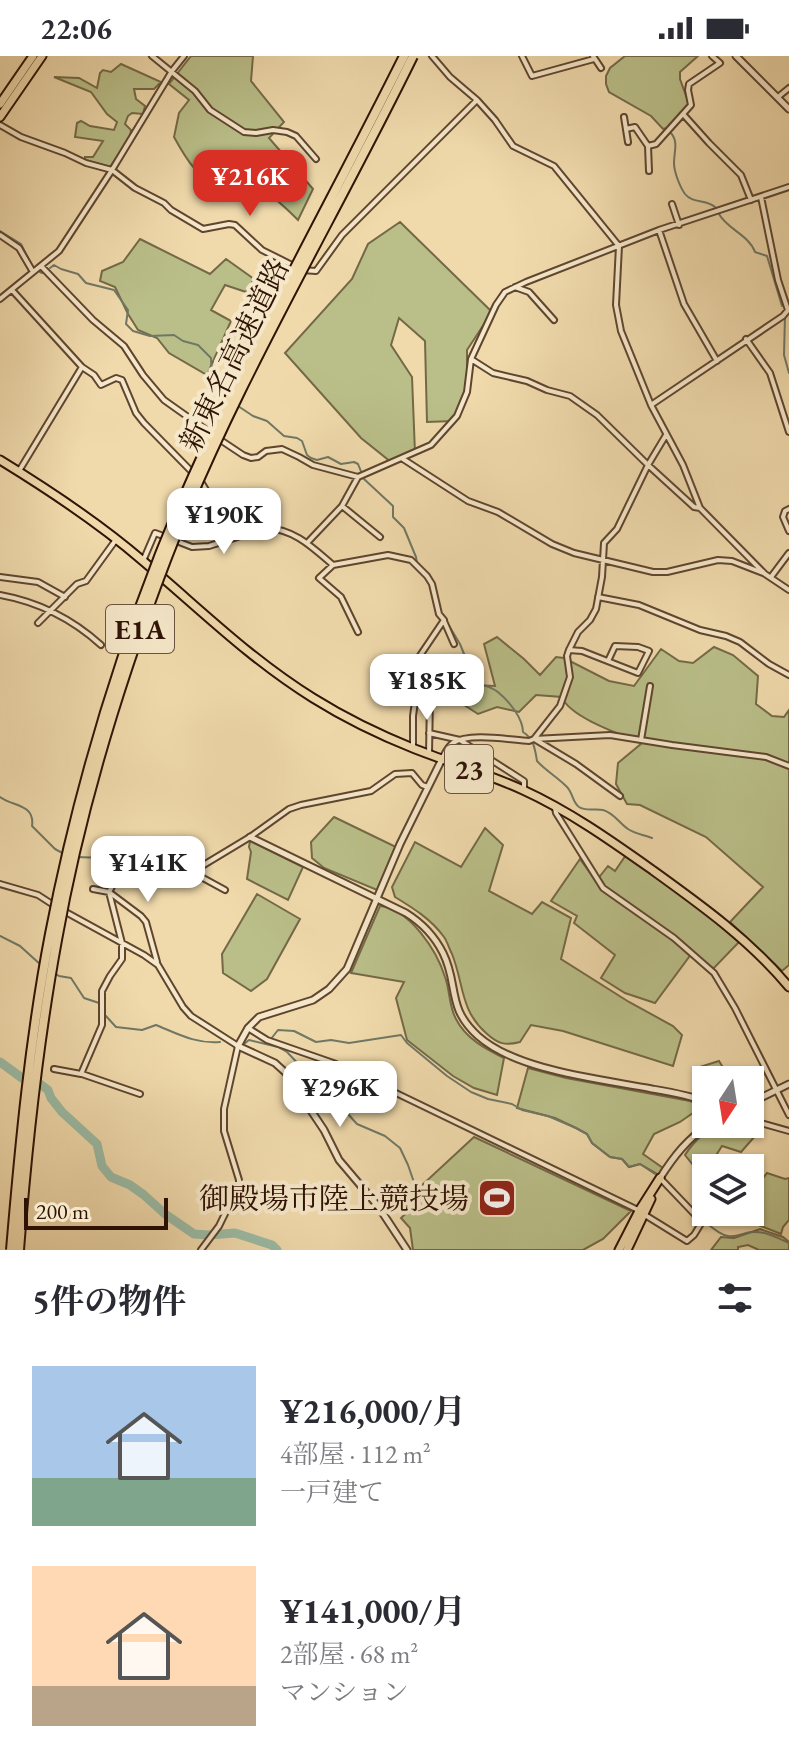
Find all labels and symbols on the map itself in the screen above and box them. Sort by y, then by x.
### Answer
pin: ¥216K [194,150,306,218]
street label: 新東名高速道路 [170,252,298,458]
pin: ¥190K [168,488,280,556]
road number: E1A [106,605,174,653]
pin: ¥185K [371,654,483,722]
road number: 23 [445,745,493,793]
pin: ¥141K [92,836,204,904]
pin: ¥296K [284,1061,396,1129]
north arrow [692,1066,764,1138]
sports icon: 御殿場市陸上競技場 [476,1177,518,1219]
place label: 御殿場市陸上競技場 [199,1179,469,1218]
scale bar [24,1194,168,1230]

